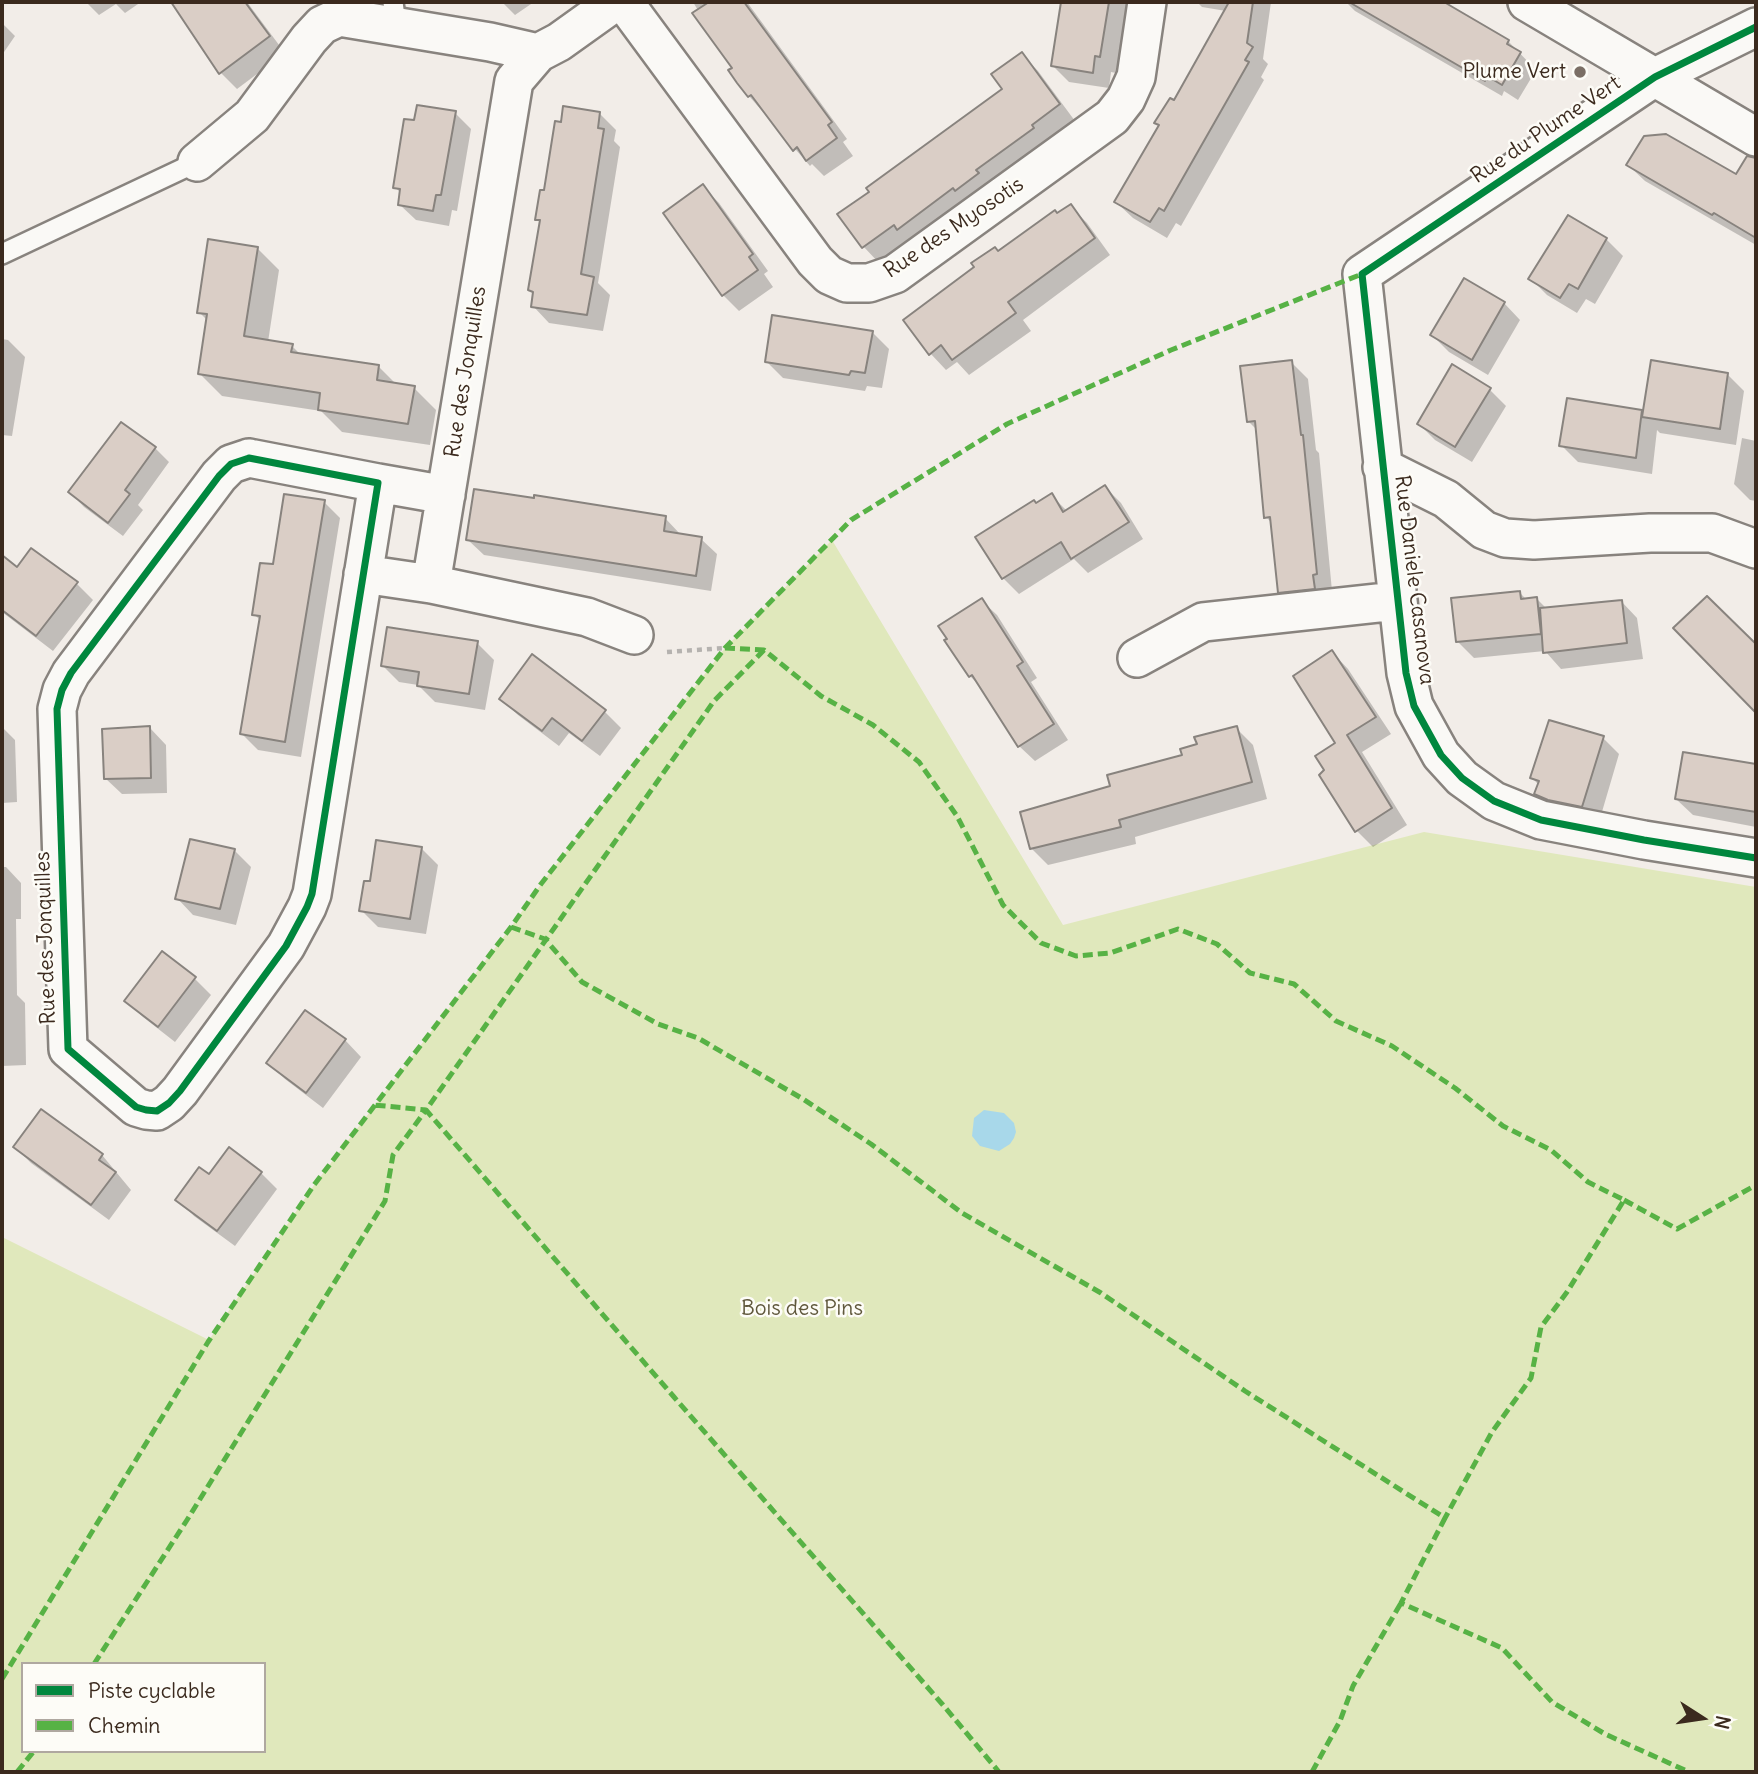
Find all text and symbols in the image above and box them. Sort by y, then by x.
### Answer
place label: Plume Vert [1462,59,1566,85]
marker: Plume Vert [1572,64,1588,80]
street label: Rue du Plume Vert [1466,71,1626,189]
street label: Rue des Myosotis [879,172,1029,284]
street label: Rue des Jonquilles [440,284,492,460]
street label: Rue Daniele Casanova [1389,474,1439,686]
street label: Rue des Jonquilles [30,851,62,1025]
park label: Bois des Pins [741,1296,863,1322]
legend [21,1662,266,1753]
text: Piste cyclable [88,1677,216,1704]
north arrow [1667,1683,1737,1753]
text: Chemin [88,1712,161,1739]
text: N [1709,1713,1736,1731]

